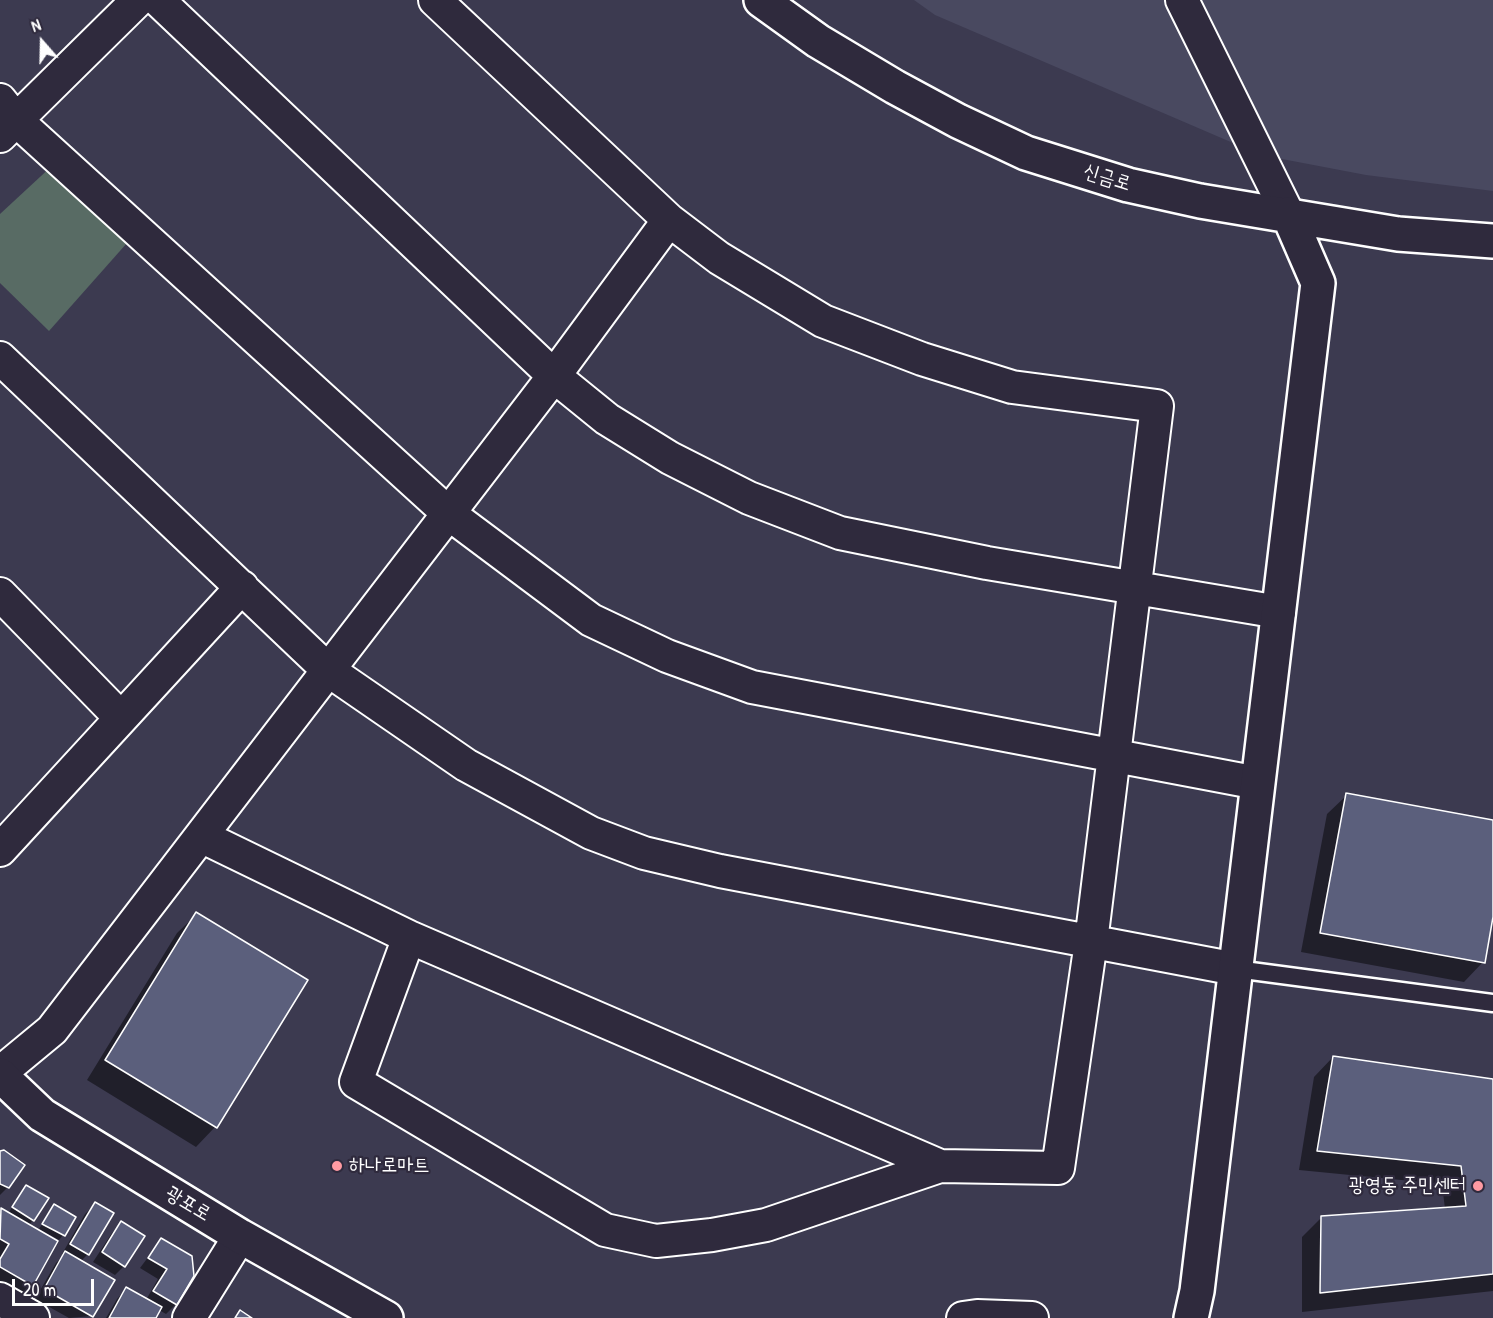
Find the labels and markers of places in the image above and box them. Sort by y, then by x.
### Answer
place label: 하나로마트 [349,1154,429,1178]
marker: 하나로마트 [330,1159,344,1173]
place label: 광영동 주민센터 [1349,1174,1466,1198]
marker: 광영동 주민센터 [1471,1179,1485,1193]

